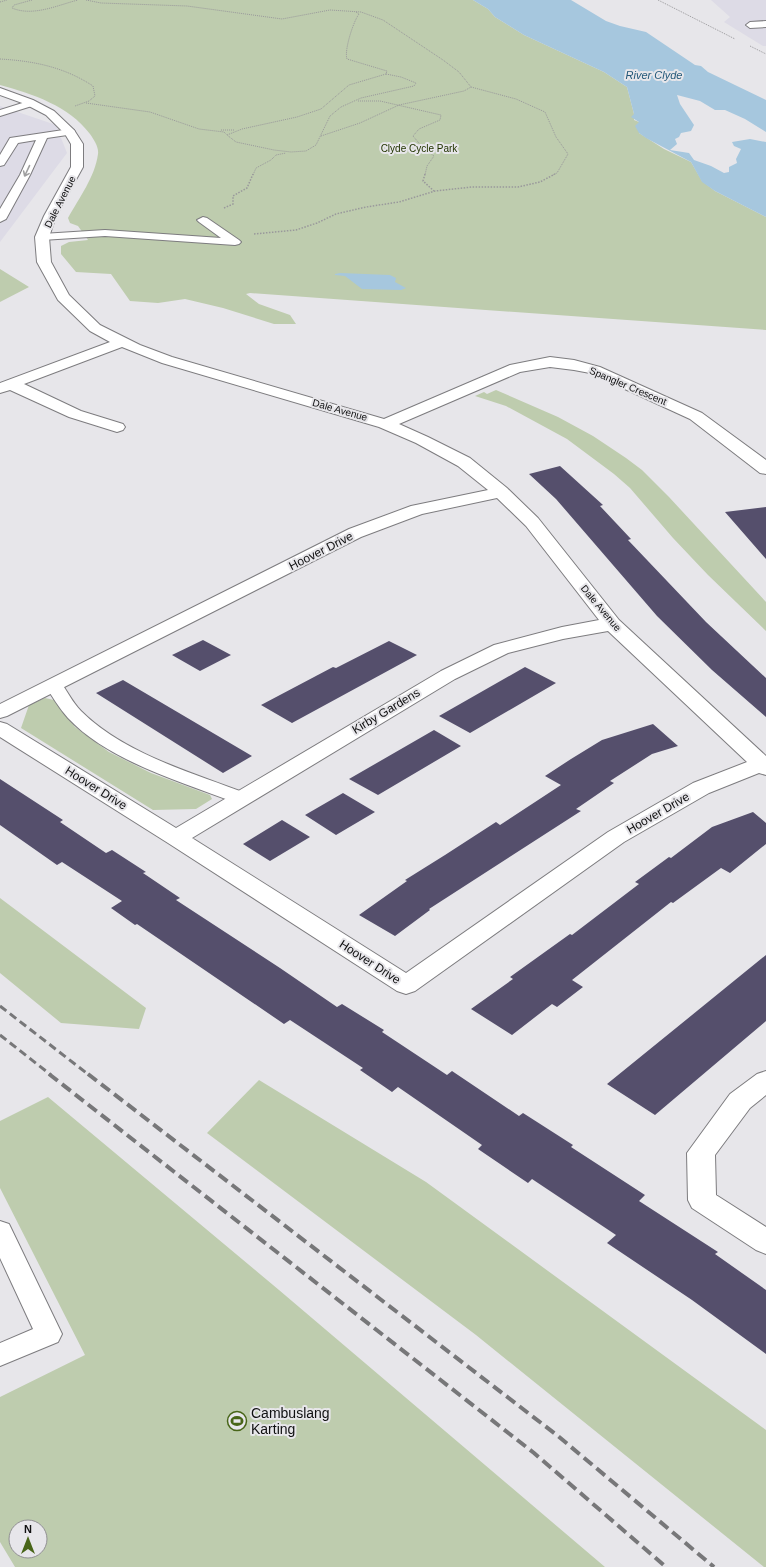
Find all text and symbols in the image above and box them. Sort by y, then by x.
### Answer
water label: River Clyde [626,69,682,81]
park label: Clyde Cycle Park [381,143,458,154]
one-way arrow [23,165,30,177]
street label: Dale Avenue [42,174,78,230]
street label: Spangler Crescent [588,365,668,407]
street label: Dale Avenue [311,397,369,423]
street label: Hoover Drive [287,529,356,573]
street label: Dale Avenue [579,583,624,634]
street label: Kirby Gardens [350,685,422,737]
street label: Hoover Drive [63,764,130,813]
street label: Hoover Drive [624,789,692,837]
street label: Hoover Drive [337,937,403,987]
place label: Cambuslang Karting [251,1405,330,1437]
sports icon: Cambuslang Karting [226,1410,248,1432]
north arrow [8,1519,48,1559]
text: N [24,1523,32,1535]

